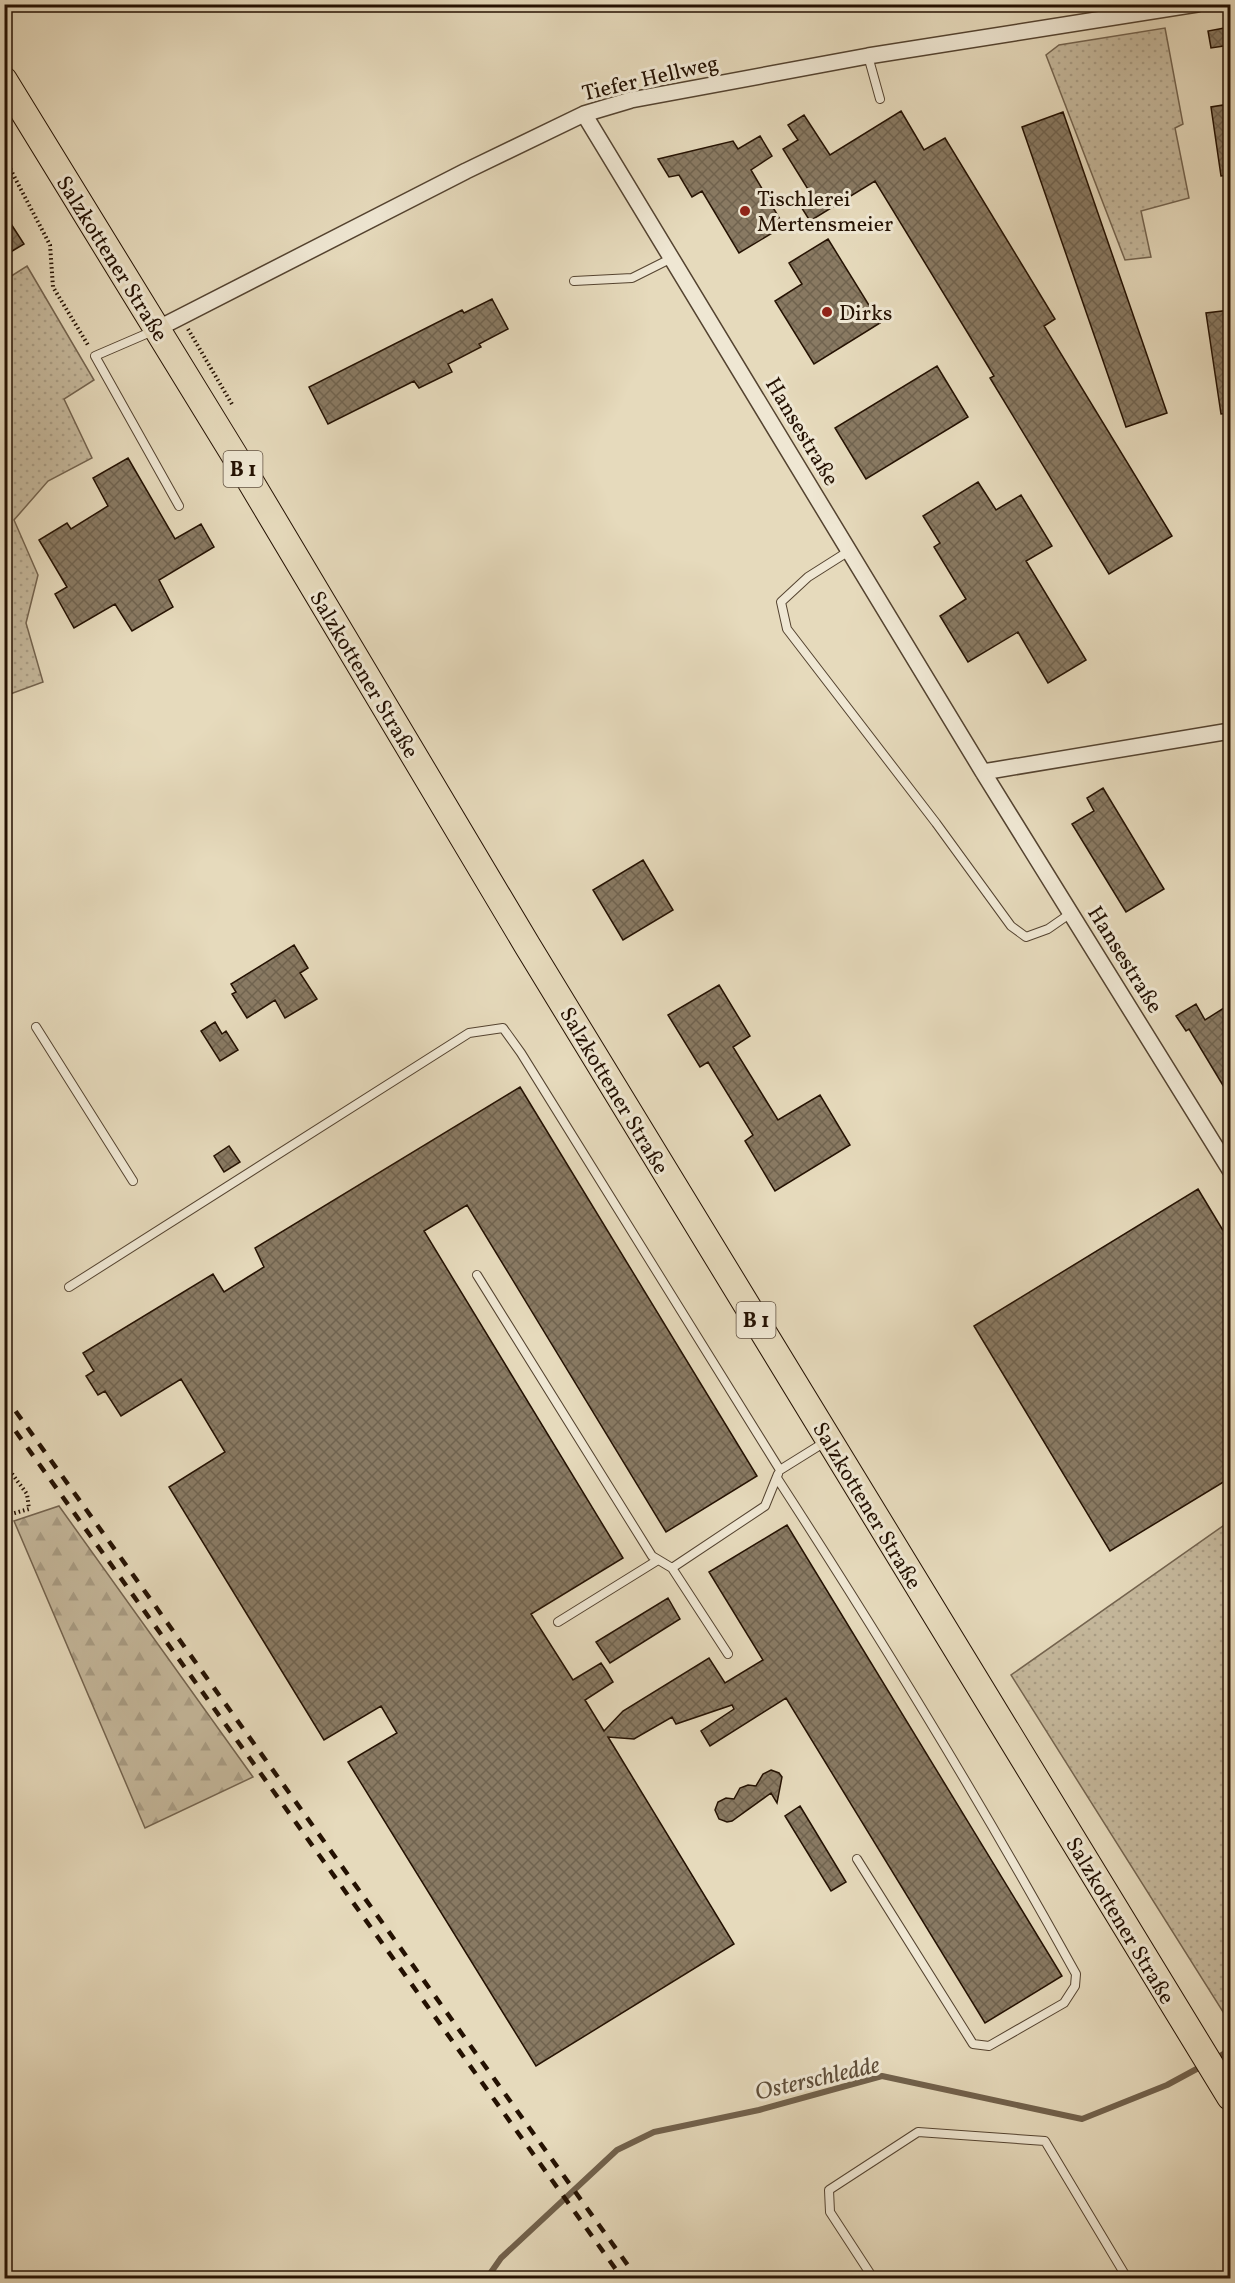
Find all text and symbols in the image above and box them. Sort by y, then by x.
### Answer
street label: Tiefer Hellweg [579,49,722,110]
street label: Salzkottener Straße [47,170,174,348]
place label: Tischlerei Mertensmeier [757,185,893,241]
marker: Tischlerei Mertensmeier [738,204,752,218]
place label: Dirks [839,299,892,330]
marker: Dirks [820,305,834,319]
street label: Hansestraße [756,372,845,492]
road number: B 1 [224,451,262,487]
street label: Salzkottener Straße [301,586,425,765]
street label: Hansestraße [1079,901,1169,1020]
street label: Salzkottener Straße [551,1002,675,1181]
road number: B 1 [736,1302,776,1338]
street label: Salzkottener Straße [804,1417,928,1596]
street label: Salzkottener Straße [1057,1832,1181,2011]
water label: Osterschledde [752,2049,884,2111]

